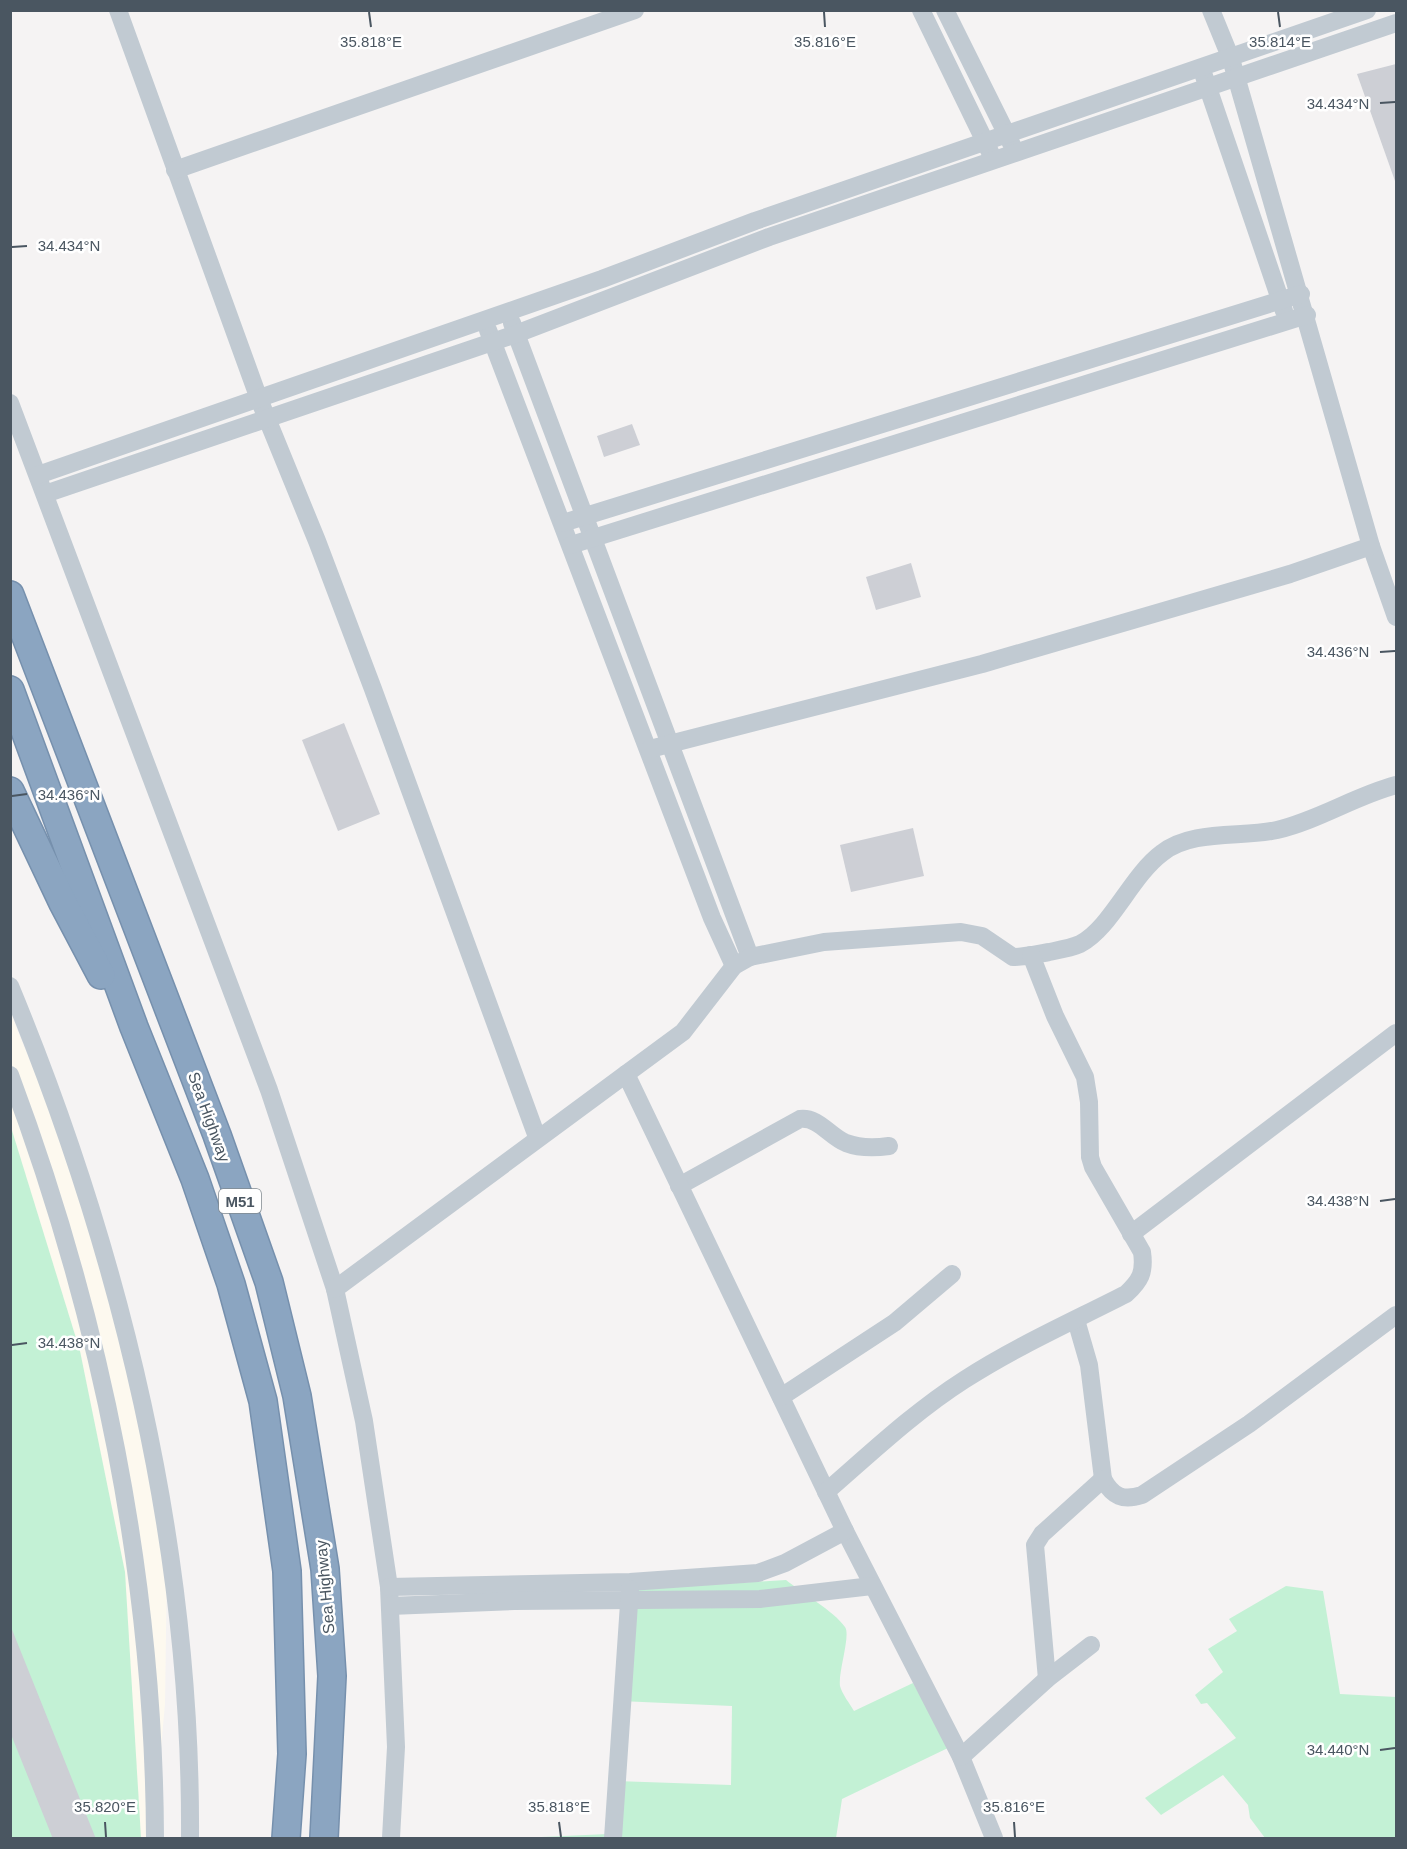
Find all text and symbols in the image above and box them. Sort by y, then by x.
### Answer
text: 35.818°E [340,33,402,50]
text: 35.816°E [794,33,856,50]
text: 35.814°E [1249,33,1311,50]
text: 34.434°N [1307,95,1369,112]
text: 34.434°N [38,237,100,254]
text: 34.436°N [1307,643,1369,660]
text: 34.436°N [38,786,100,803]
street label: Sea Highway [185,1070,233,1164]
road number: M51 [219,1189,261,1213]
text: 34.438°N [1307,1192,1369,1209]
text: 34.438°N [38,1334,100,1351]
street label: Sea Highway [312,1539,338,1635]
text: 34.440°N [1307,1741,1369,1758]
text: 35.820°E [74,1798,136,1815]
text: 35.818°E [528,1798,590,1815]
text: 35.816°E [983,1798,1045,1815]

